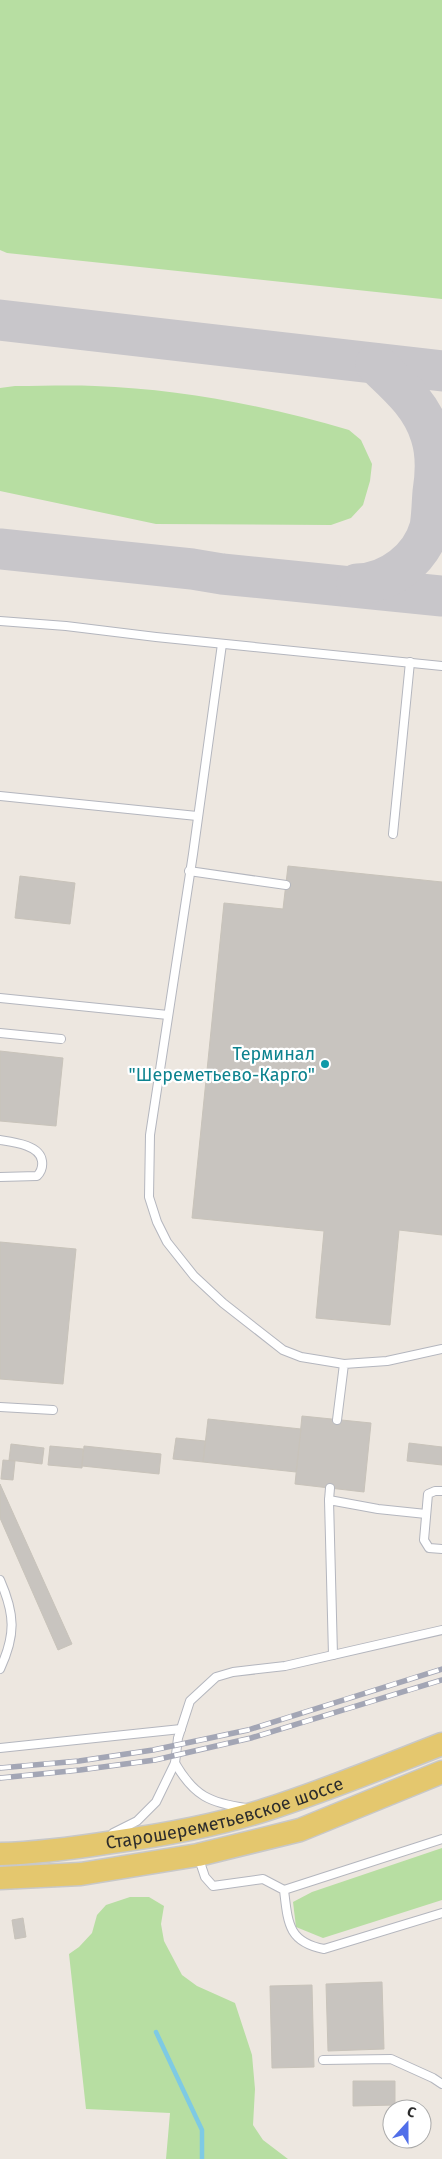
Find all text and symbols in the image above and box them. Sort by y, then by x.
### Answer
place label: Терминал "Шереметьево-Карго" [129,1043,315,1086]
marker: Терминал "Шереметьево-Карго" [319,1058,331,1070]
street label: Старошереметьевское шоссе [104,1772,347,1854]
north arrow [382,2099,432,2149]
text: С [405,2103,418,2122]

